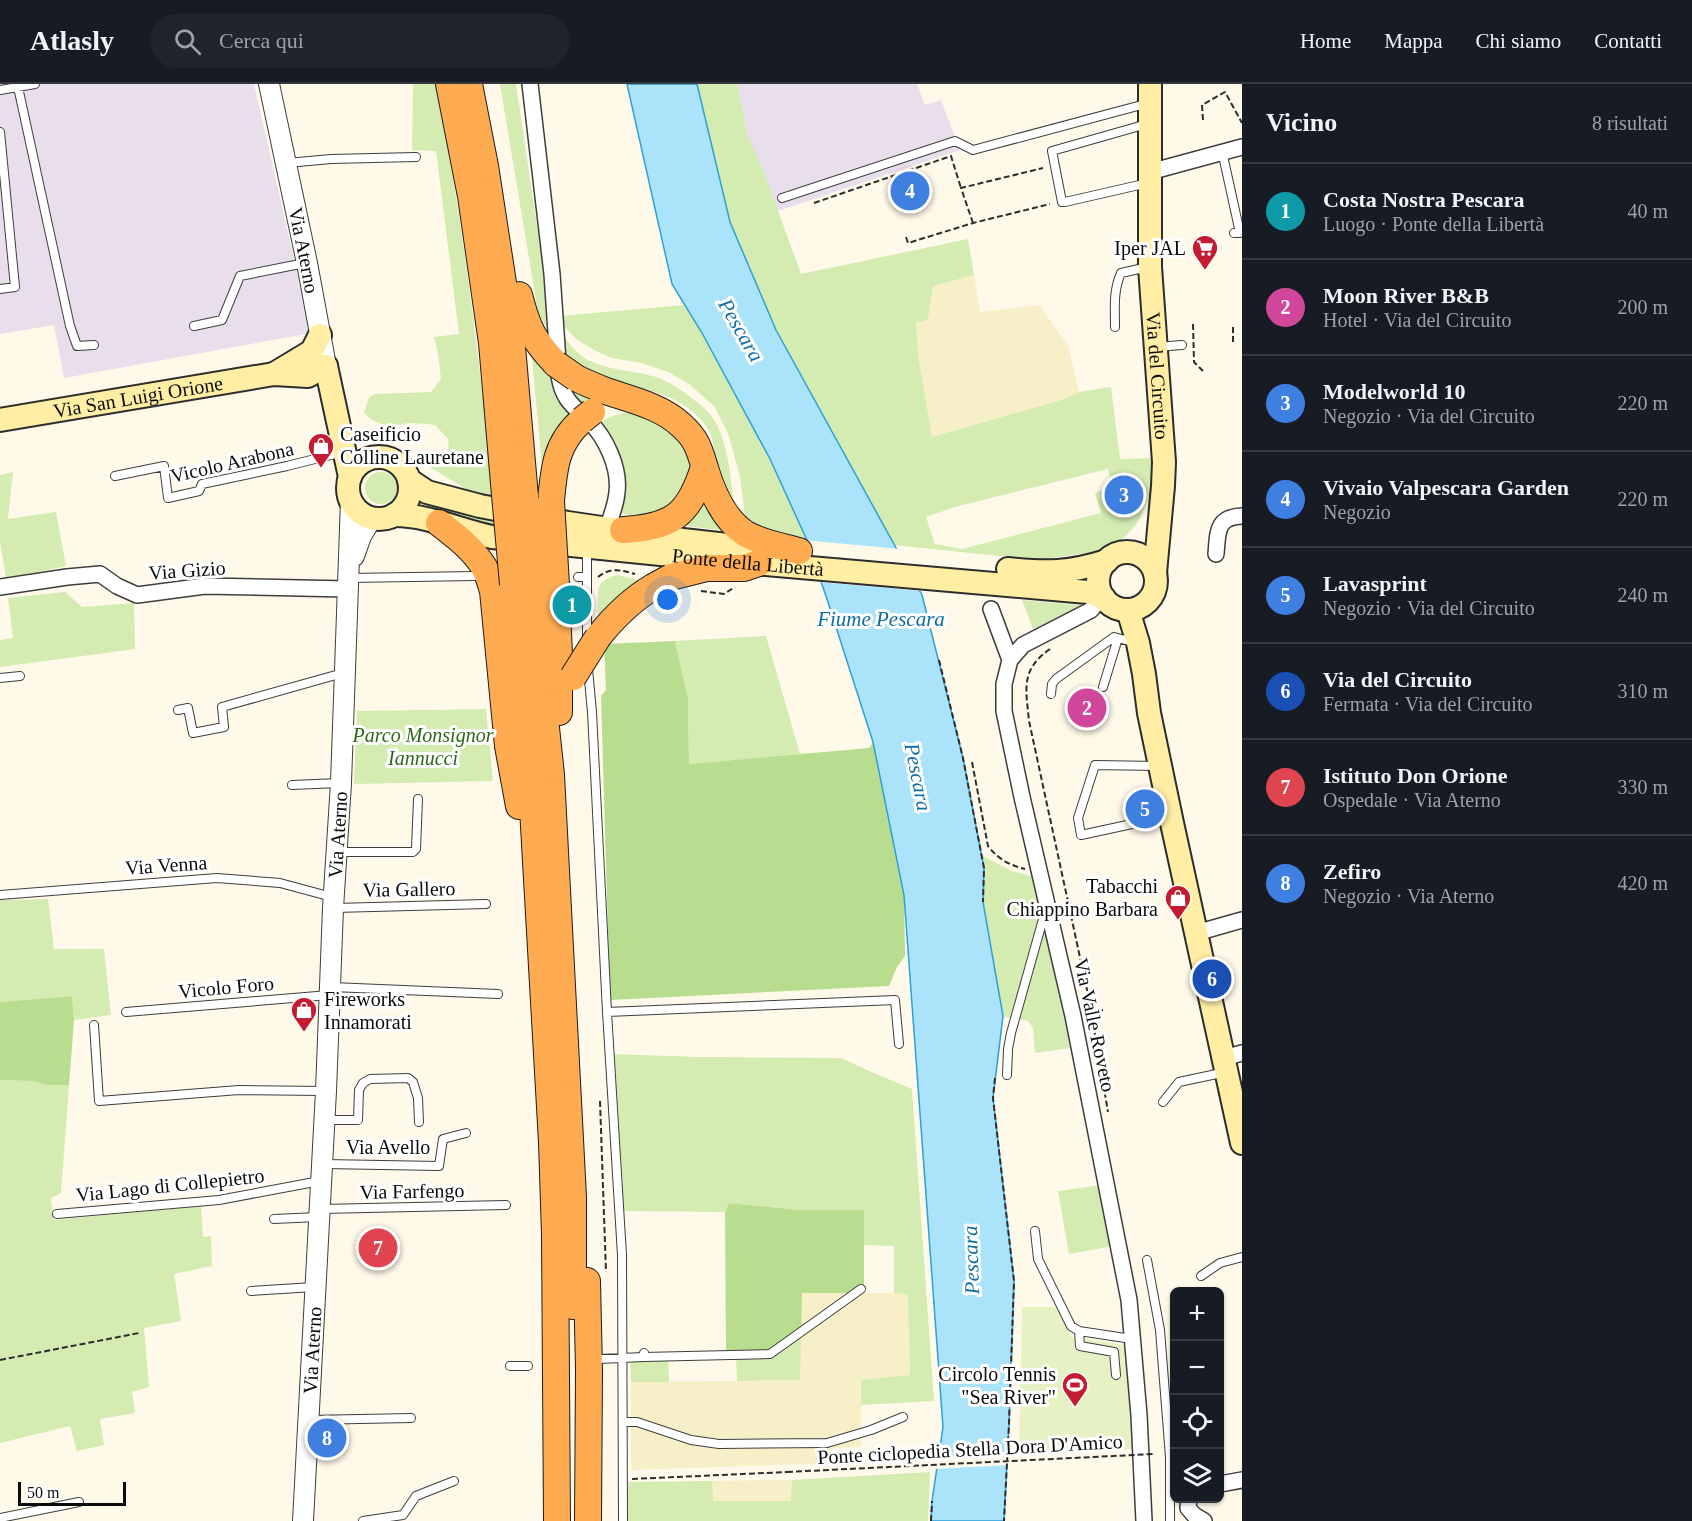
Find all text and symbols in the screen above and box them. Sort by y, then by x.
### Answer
search box [150,14,570,68]
text: Atlasly [30,25,114,56]
icon: search [171,25,204,58]
text: Cerca qui [219,28,304,53]
text: Home [1300,29,1351,53]
text: Mappa [1384,29,1443,53]
text: Chi siamo [1476,29,1561,53]
text: Contatti [1594,29,1662,53]
text: Vicino [1266,108,1337,137]
text: 8 risultati [1592,112,1668,134]
pin: 4 [890,168,930,214]
text: Costa Nostra Pescara [1323,187,1525,212]
text: 1 [1281,200,1291,222]
text: 40 m [1627,200,1668,222]
street label: Via Aterno [284,205,323,295]
text: Luogo · Ponte della Libertà [1323,213,1544,235]
supermarket icon: Iper JAL [1190,233,1220,271]
place label: Iper JAL [1114,237,1186,260]
text: Moon River B&B [1323,283,1489,308]
water label: Pescara [713,293,769,366]
text: 2 [1281,296,1291,318]
text: 200 m [1617,296,1668,318]
text: Hotel · Via del Circuito [1323,309,1511,331]
street label: Via del Circuito [1142,311,1173,440]
street label: Via San Luigi Orione [52,372,225,422]
text: Modelworld 10 [1323,379,1465,404]
text: 3 [1281,392,1291,414]
text: 220 m [1617,392,1668,414]
text: Negozio · Via del Circuito [1323,405,1535,427]
place label: Caseificio Colline Lauretane [340,423,484,468]
shop icon: Caseificio Colline Lauretane [306,431,336,469]
street label: Vicolo Arabona [168,437,296,487]
pin: 3 [1104,472,1144,518]
text: Vivaio Valpescara Garden [1323,475,1569,500]
text: 4 [1281,488,1291,510]
text: 220 m [1617,488,1668,510]
text: Negozio [1323,501,1391,523]
street label: Ponte della Libertà [671,544,825,580]
street label: Via Gizio [148,556,226,584]
text: Lavasprint [1323,571,1427,596]
pin: 1 [552,582,592,628]
text: 5 [1281,584,1291,606]
text: 240 m [1617,584,1668,606]
your location [653,585,682,614]
text: Negozio · Via del Circuito [1323,597,1535,619]
water label: Fiume Pescara [816,607,945,631]
text: Via del Circuito [1323,667,1472,692]
text: 6 [1281,680,1291,702]
text: 310 m [1617,680,1668,702]
pin: 2 [1068,686,1106,730]
text: Fermata · Via del Circuito [1323,693,1532,715]
park label: Parco Monsignor Iannucci [352,724,494,769]
water label: Pescara [899,740,936,813]
text: Istituto Don Orione [1323,763,1508,788]
text: 7 [1281,776,1291,798]
text: 330 m [1617,776,1668,798]
pin: 5 [1126,786,1164,832]
text: Ospedale · Via Aterno [1323,789,1501,811]
street label: Via Aterno [324,791,351,879]
street label: Via Venna [124,851,208,879]
text: Zefiro [1323,859,1381,884]
text: 8 [1281,872,1291,894]
text: 420 m [1617,872,1668,894]
place label: Tabacchi Chiappino Barbara [1006,875,1158,921]
street label: Via Gallero [362,877,456,901]
shop icon: Tabacchi Chiappino Barbara [1163,883,1193,921]
text: Negozio · Via Aterno [1323,885,1494,907]
street label: Via Valle Roveto [1070,956,1120,1094]
pin: 6 [1192,956,1232,1002]
street label: Vicolo Foro [177,972,275,1002]
place label: Fireworks Innamorati [324,988,412,1033]
shop icon: Fireworks Innamorati [289,995,319,1033]
street label: Via Avello [346,1136,430,1158]
street label: Via Lago di Collepietro [75,1164,265,1207]
street label: Via Farfengo [359,1179,465,1204]
water label: Pescara [958,1225,984,1296]
pin: 7 [358,1226,398,1270]
map controls [1170,1287,1224,1503]
button: + [1170,1287,1224,1341]
street label: Via Aterno [299,1306,325,1394]
button: − [1170,1341,1224,1395]
place label: Circolo Tennis "Sea River" [938,1363,1056,1408]
sports icon: Circolo Tennis "Sea River" [1060,1370,1090,1408]
button: locate [1170,1395,1224,1449]
pin: 8 [308,1416,346,1460]
street label: Ponte ciclopedia Stella Dora D'Amico [817,1430,1123,1469]
button: layers [1170,1449,1224,1503]
scale bar [18,1479,126,1506]
text: 50 m [27,1484,59,1501]

